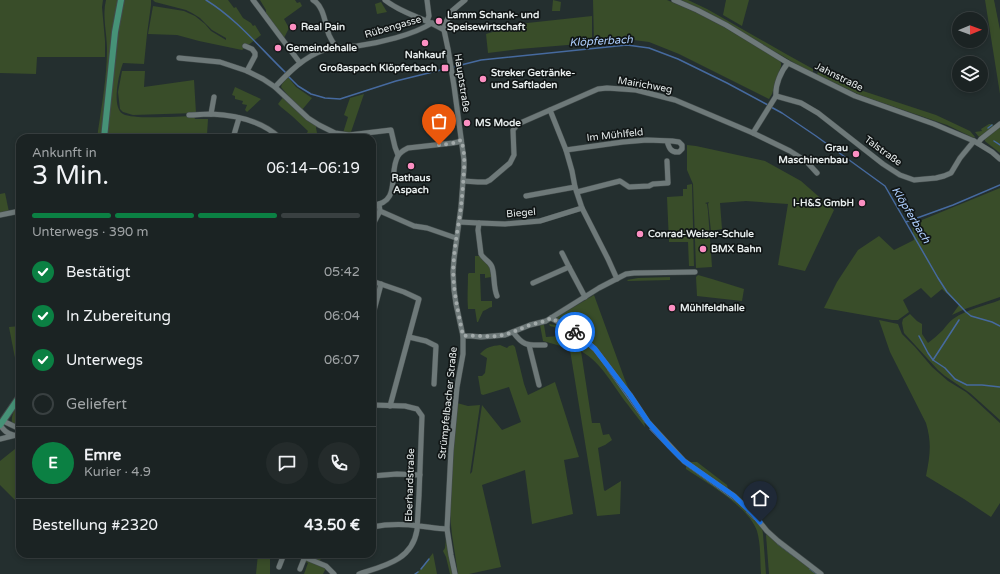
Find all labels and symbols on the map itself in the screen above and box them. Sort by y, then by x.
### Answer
place label: Lamm Schank- und Speisewirtschaft [447,9,539,33]
north arrow [952,12,988,48]
street label: Rübengasse [363,13,423,41]
marker: Lamm Schank- und Speisewirtschaft [434,16,444,26]
place label: Real Pain [301,21,345,33]
marker: Real Pain [288,22,298,32]
water label: Klöpferbach [569,33,633,49]
marker: Nahkauf [420,38,430,48]
place label: Gemeindehalle [286,42,357,54]
marker: Gemeindehalle [273,43,283,53]
place label: Nahkauf [405,49,445,61]
street label: Hauptstraße [451,53,473,113]
street label: Jahnstraße [813,60,865,94]
place label: Großaspach Klöpferbach [319,62,437,74]
marker: Großaspach Klöpferbach [440,63,450,73]
place label: Streker Getränke- und Saftladen [491,67,575,91]
marker: Streker Getränke- und Saftladen [478,74,488,84]
street label: Mairichweg [617,74,673,96]
pin [422,104,456,145]
place label: MS Mode [475,117,521,129]
marker: MS Mode [462,118,472,128]
street label: Im Mühlfeld [586,126,644,144]
street label: Talstraße [862,133,904,169]
place label: Grau Maschinenbau [778,142,848,166]
marker: Grau Maschinenbau [851,149,861,159]
marker: Rathaus Aspach [406,161,416,171]
place label: Rathaus Aspach [392,172,431,196]
water label: Klöpferbach [889,184,933,246]
place label: I-H&S GmbH [793,197,854,209]
marker: I-H&S GmbH [857,198,867,208]
street label: Biegel [506,206,536,220]
place label: Conrad-Weiser-Schule [648,228,754,240]
marker: Conrad-Weiser-Schule [635,229,645,239]
place label: BMX Bahn [711,243,762,255]
marker: BMX Bahn [698,244,708,254]
place label: Mühlfeldhalle [680,302,745,314]
marker: Mühlfeldhalle [667,303,677,313]
courier [555,312,595,352]
street label: Strümpfelbacher Straße [436,346,460,460]
street label: Eberhardstraße [403,448,417,522]
pin [743,481,777,522]

